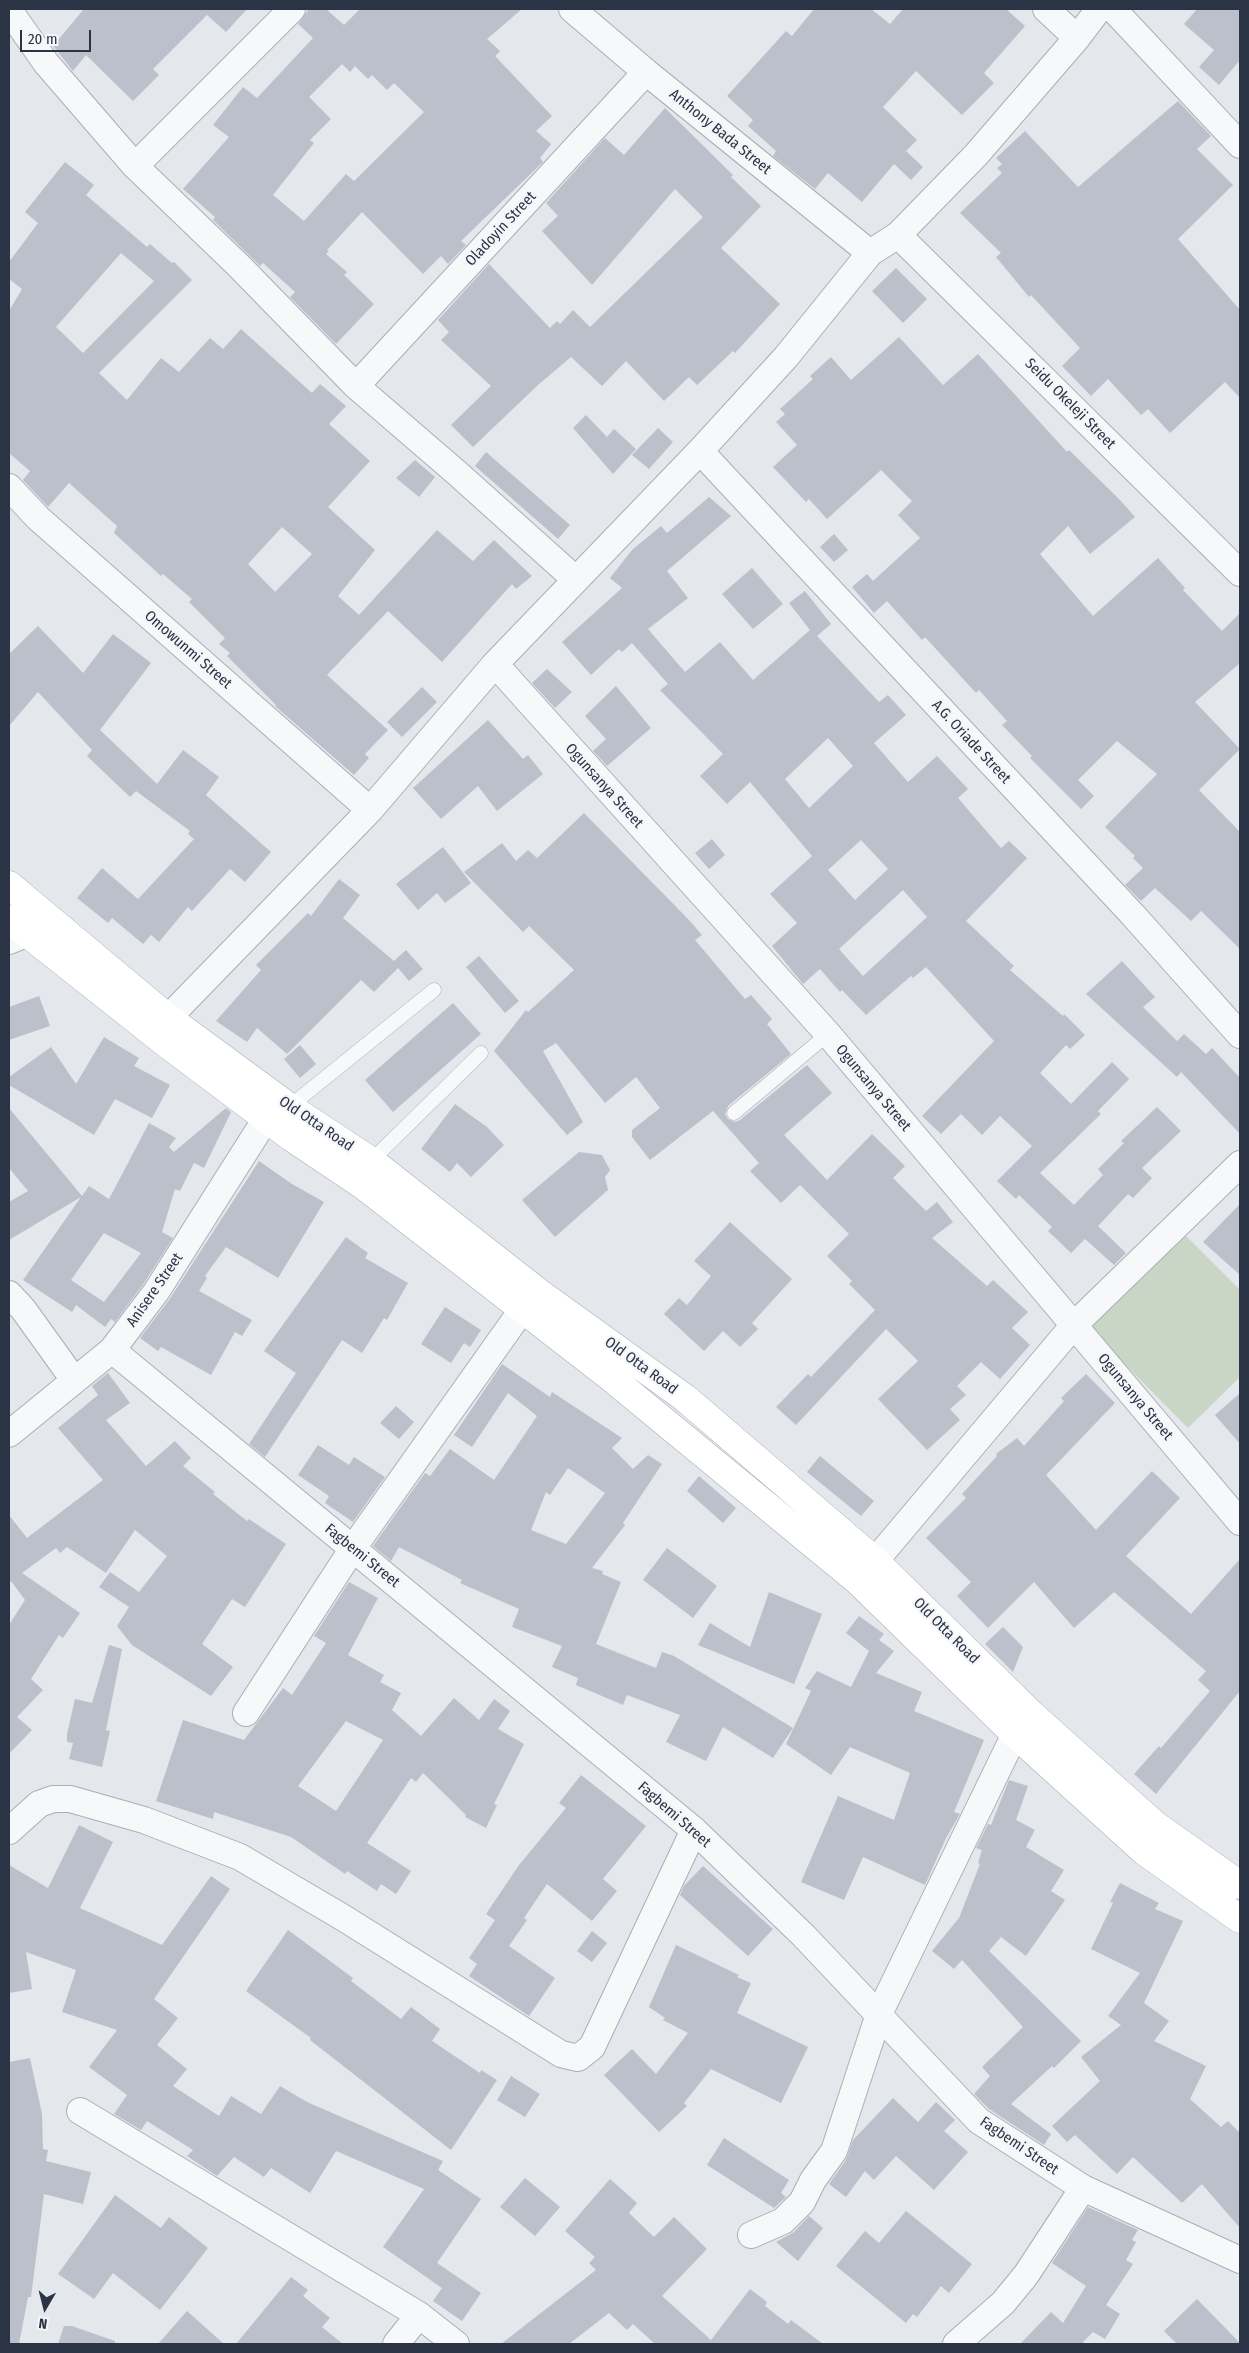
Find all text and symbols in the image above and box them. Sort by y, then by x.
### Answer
scale bar [22,20,94,52]
text: 20 m [28,30,58,48]
street label: Anthony Bada Street [665,85,775,179]
street label: Oladoyin Street [462,188,540,270]
street label: Seidu Okeleji Street [1021,355,1119,453]
street label: Omowunmi Street [141,607,235,693]
street label: A.G. Oriade Street [928,696,1014,788]
street label: Ogunsanya Street [561,740,647,832]
street label: Ogunsanya Street [831,1041,915,1135]
street label: Old Otta Road [275,1093,357,1155]
street label: Anisere Street [123,1250,187,1330]
street label: Old Otta Road [601,1333,681,1399]
street label: Ogunsanya Street [1093,1350,1177,1444]
street label: Fagbemi Street [321,1520,403,1592]
street label: Old Otta Road [909,1594,983,1668]
street label: Fagbemi Street [634,1778,714,1852]
street label: Fagbemi Street [976,2113,1062,2179]
north arrow [20,2283,70,2333]
text: N [38,2314,48,2332]

